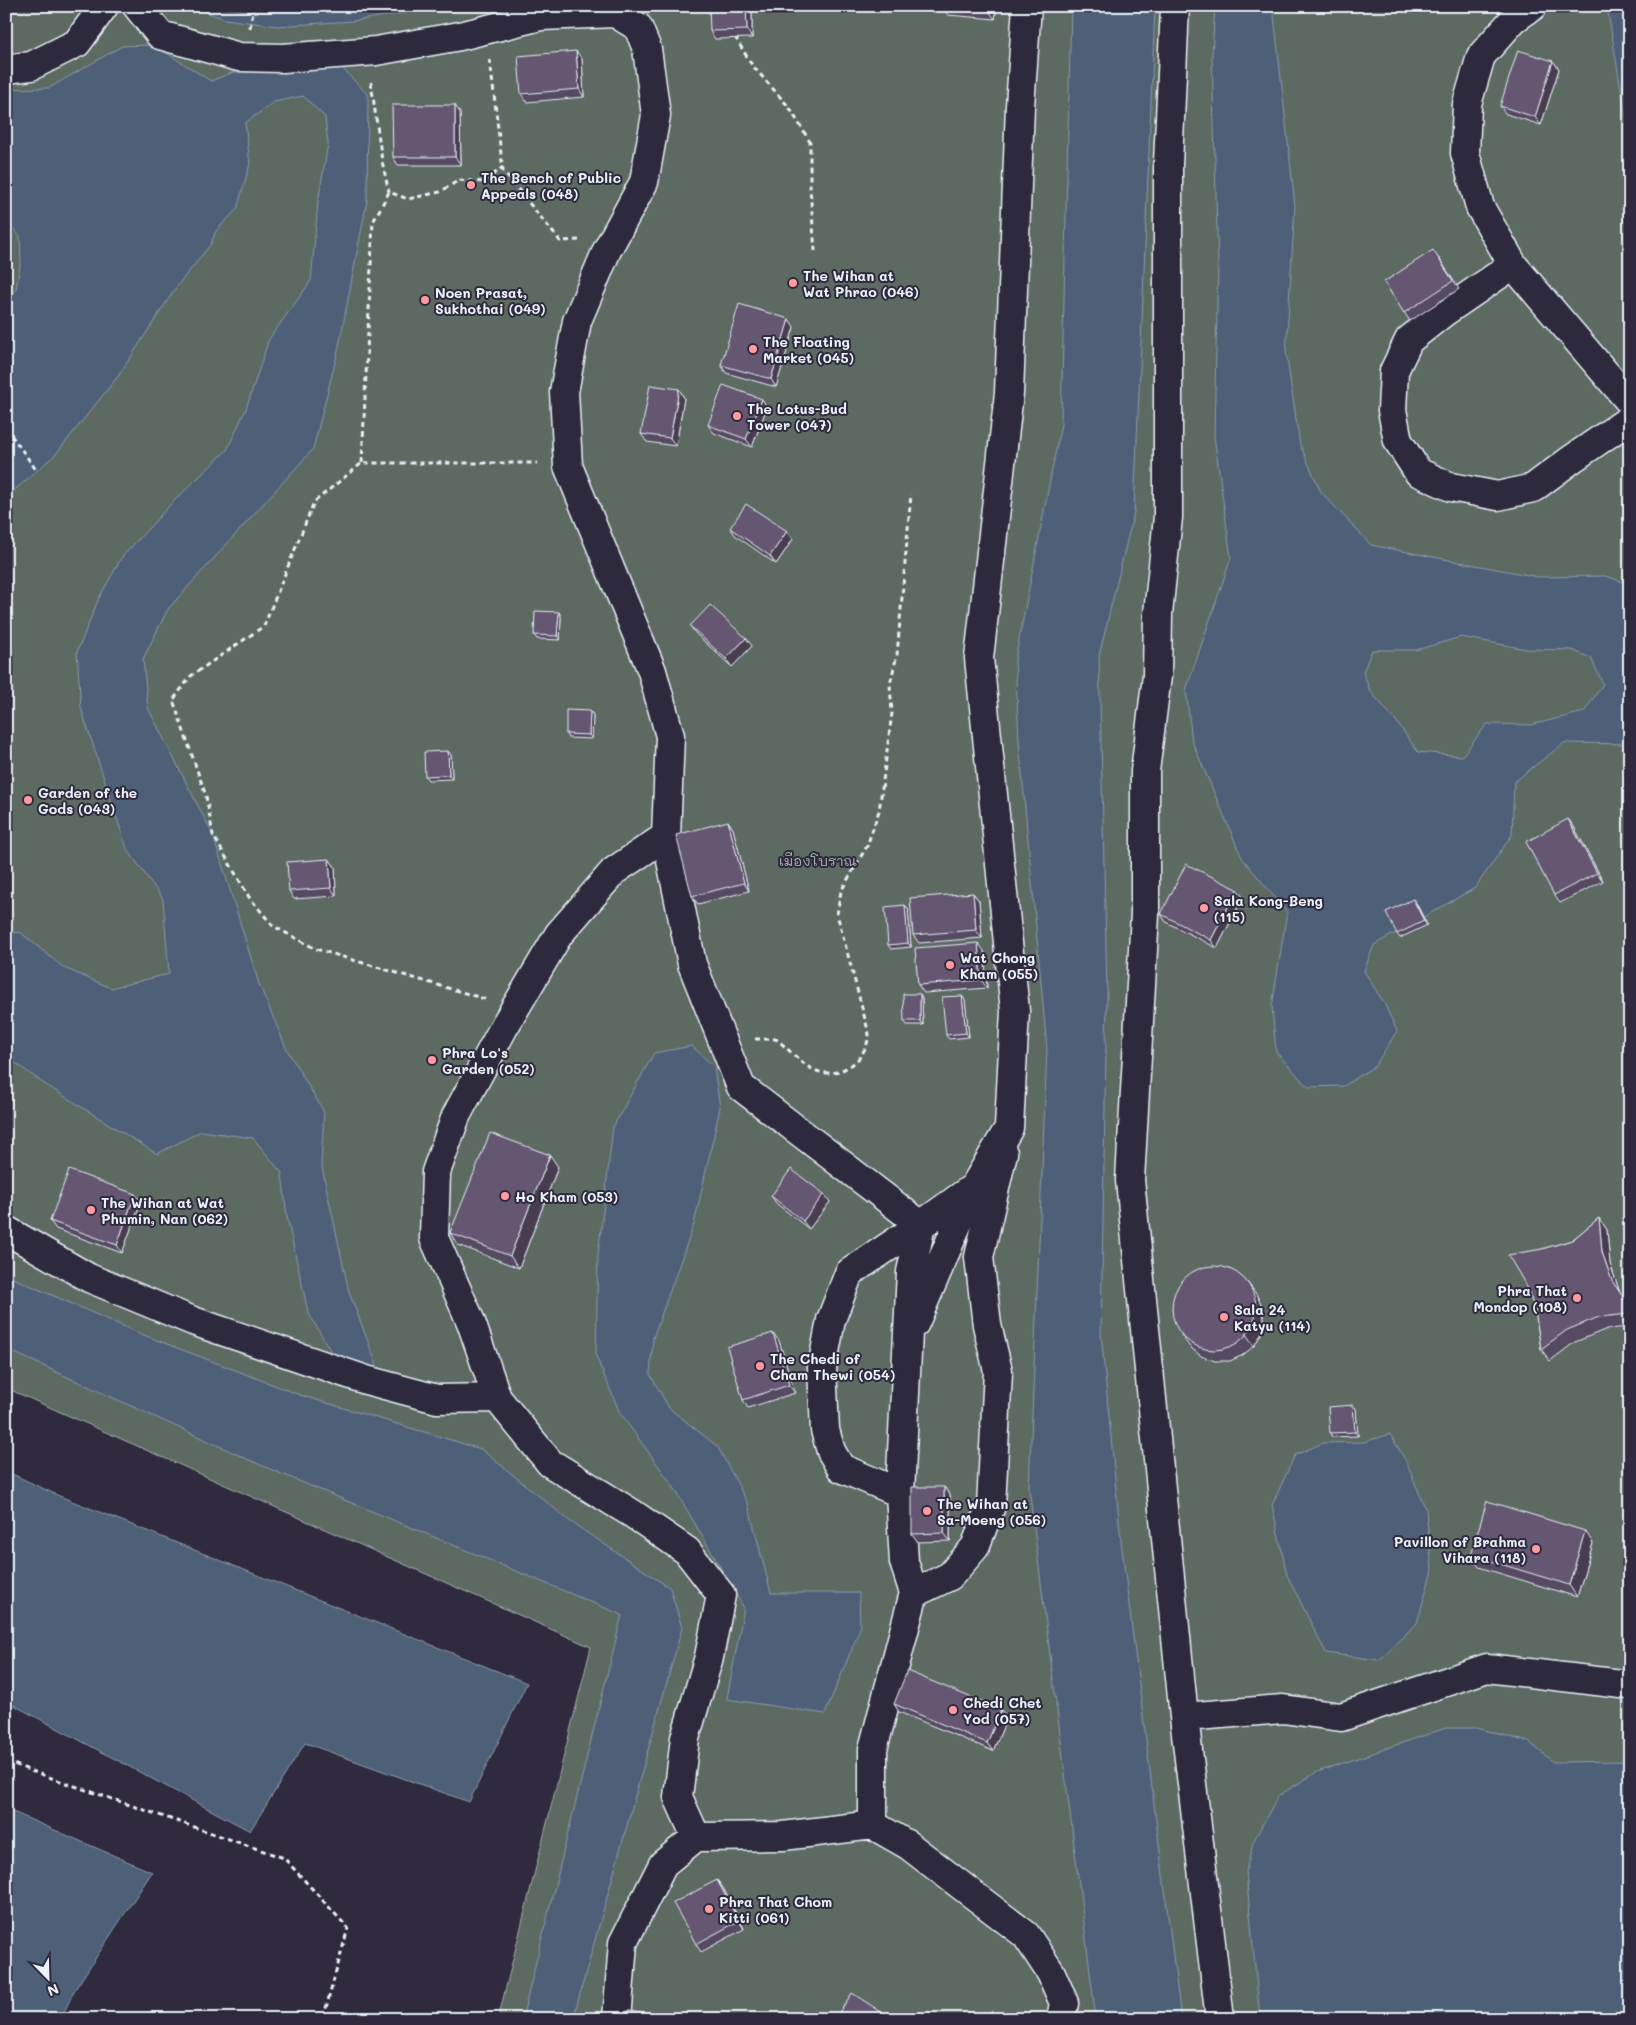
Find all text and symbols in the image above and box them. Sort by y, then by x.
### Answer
place label: The Bench of Public Appeals (048) [481,168,621,203]
marker: The Bench of Public Appeals (048) [465,179,477,191]
place label: The Wihan at Wat Phrao (046) [803,266,919,301]
marker: The Wihan at Wat Phrao (046) [787,277,799,289]
place label: Noen Prasat, Sukhothai (049) [435,283,546,318]
marker: Noen Prasat, Sukhothai (049) [419,294,431,306]
place label: The Floating Market (045) [763,332,854,367]
marker: The Floating Market (045) [747,343,759,355]
place label: The Lotus-Bud Tower (047) [747,399,847,434]
marker: The Lotus-Bud Tower (047) [731,410,743,422]
place label: Garden of the Gods (043) [38,783,137,818]
marker: Garden of the Gods (043) [22,794,34,806]
park label: เมืองโบราณ [779,851,858,870]
place label: Sala Kong-Beng (115) [1214,891,1323,926]
marker: Sala Kong-Beng (115) [1198,902,1210,914]
place label: Wat Chong Kham (055) [960,948,1038,983]
marker: Wat Chong Kham (055) [944,959,956,971]
place label: Phra Lo's Garden (052) [442,1043,535,1078]
marker: Phra Lo's Garden (052) [426,1054,438,1066]
place label: Ho Kham (053) [515,1187,618,1206]
marker: Ho Kham (053) [499,1190,511,1202]
place label: The Wihan at Wat Phumin, Nan (062) [101,1193,228,1228]
marker: The Wihan at Wat Phumin, Nan (062) [85,1204,97,1216]
place label: Phra That Mondop (108) [1473,1281,1567,1316]
marker: Phra That Mondop (108) [1571,1292,1583,1304]
place label: Sala 24 Katyu (114) [1234,1300,1311,1335]
marker: Sala 24 Katyu (114) [1218,1311,1230,1323]
place label: The Chedi of Cham Thewi (054) [770,1349,895,1384]
marker: The Chedi of Cham Thewi (054) [754,1360,766,1372]
place label: The Wihan at Sa-Moeng (056) [937,1494,1046,1529]
marker: The Wihan at Sa-Moeng (056) [921,1505,933,1517]
place label: Pavillon of Brahma Vihara (118) [1394,1532,1526,1567]
marker: Pavillon of Brahma Vihara (118) [1530,1543,1542,1555]
place label: Chedi Chet Yod (057) [963,1693,1042,1728]
marker: Chedi Chet Yod (057) [947,1704,959,1716]
place label: Phra That Chom Kitti (061) [719,1892,832,1927]
marker: Phra That Chom Kitti (061) [703,1903,715,1915]
north arrow [22,1952,72,2002]
text: N [45,1980,62,2001]

